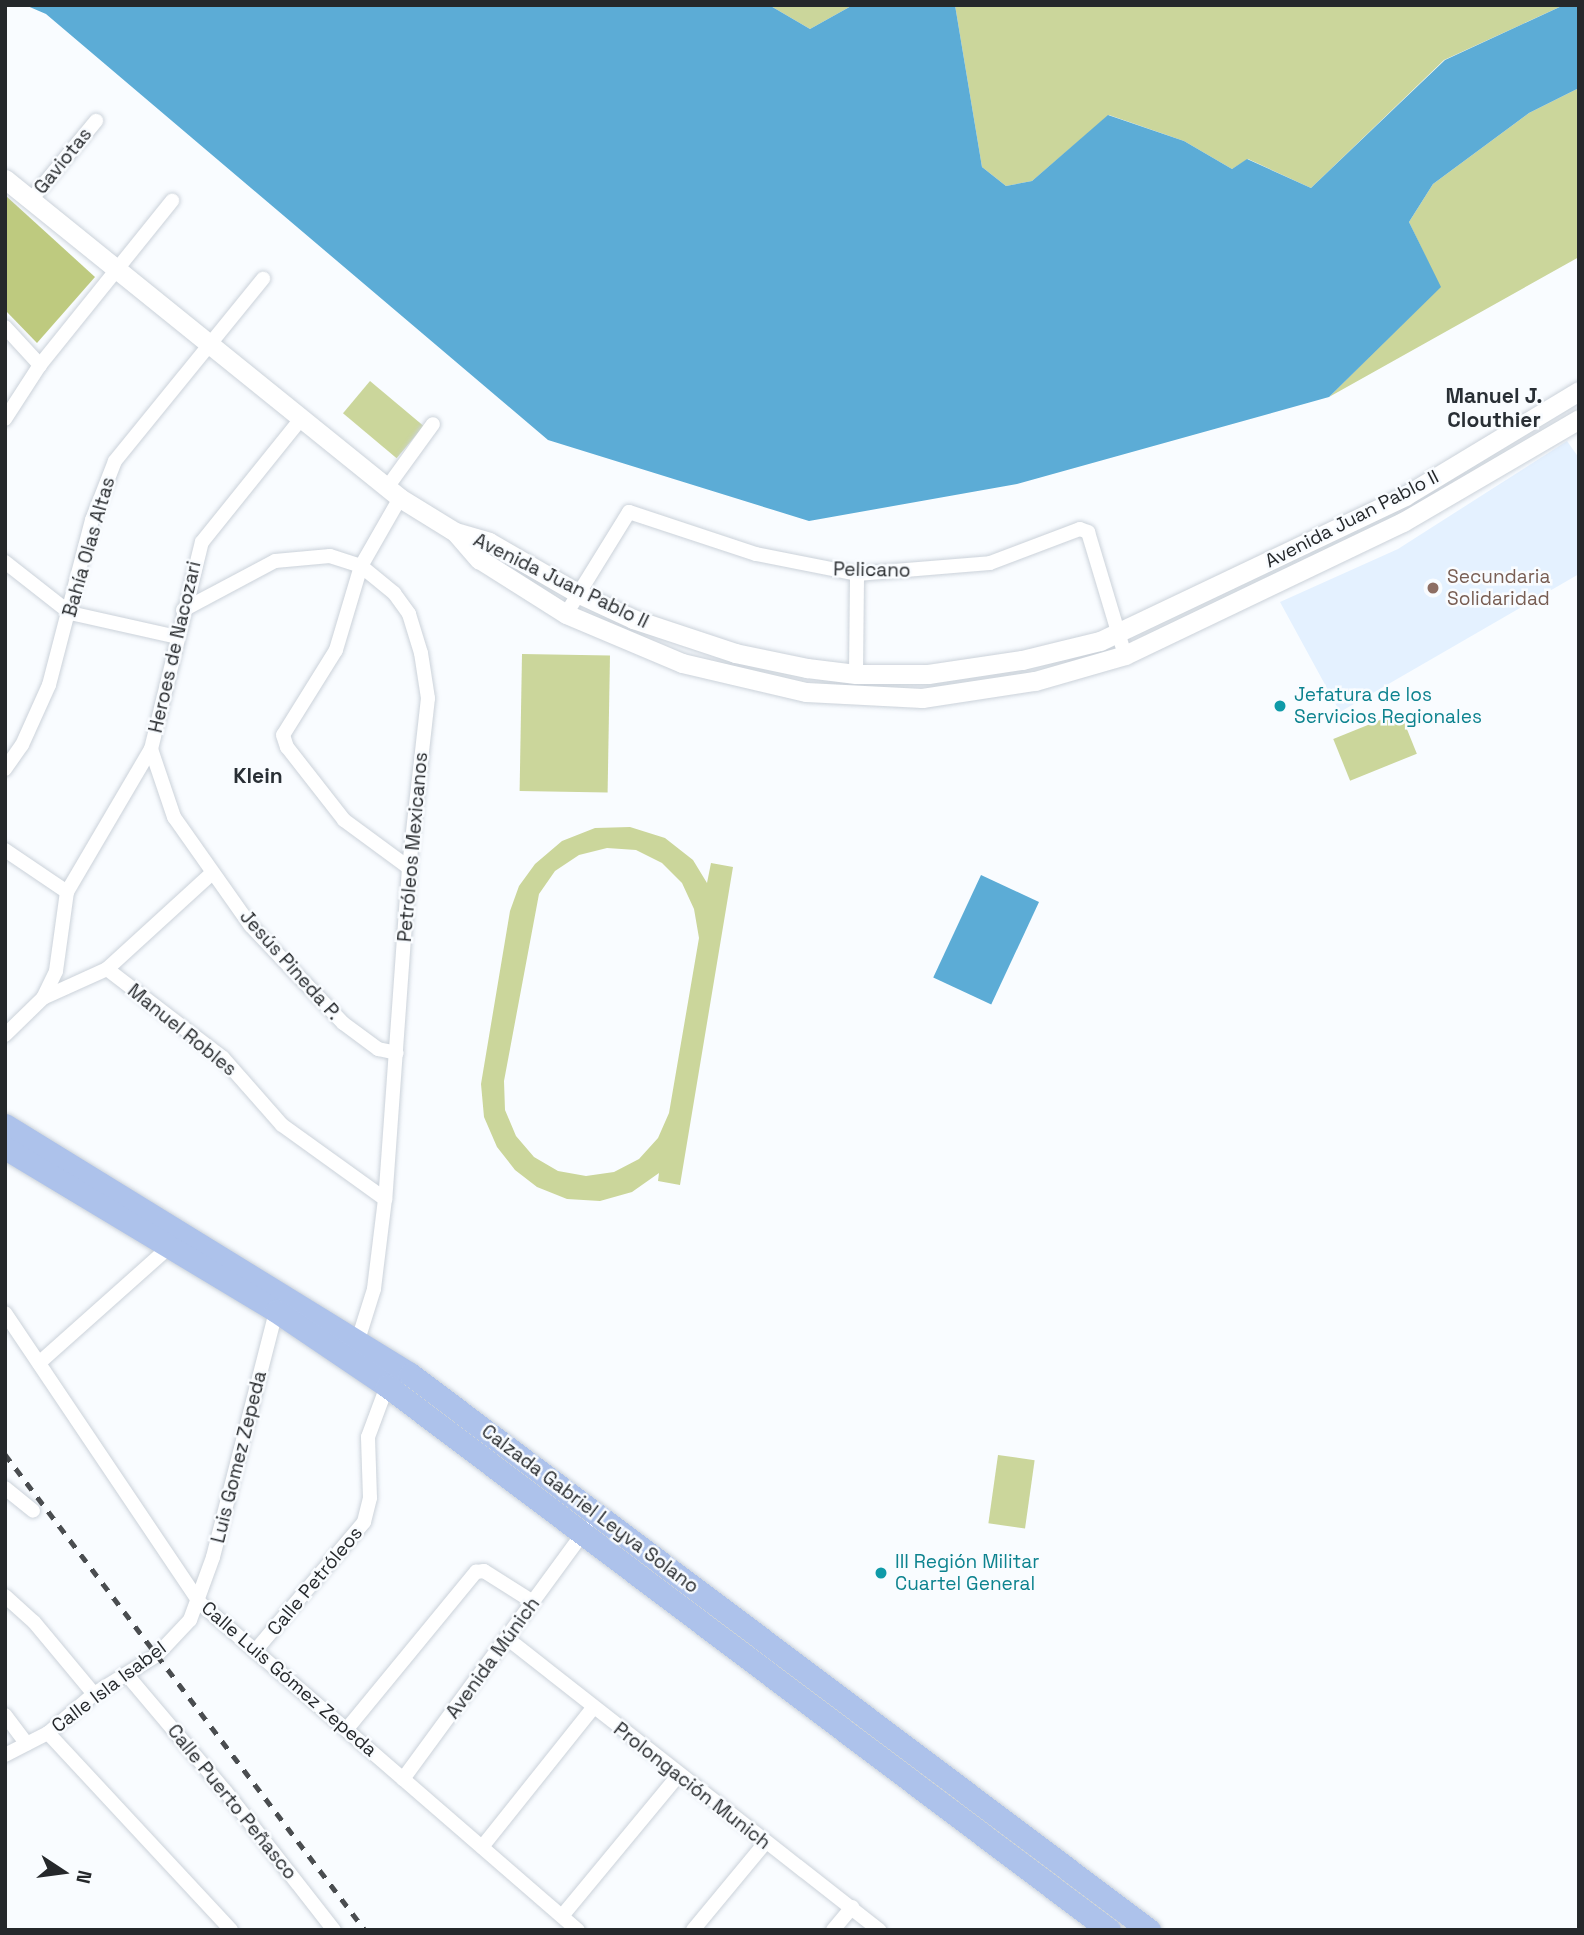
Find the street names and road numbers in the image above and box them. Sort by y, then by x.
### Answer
street label: Gaviotas [29,123,97,199]
street label: Avenida Juan Pablo II [1261,465,1443,573]
street label: Bahía Olas Altas [58,474,120,620]
street label: Avenida Juan Pablo II [470,529,652,633]
street label: Pelicano [833,558,911,582]
street label: Heroes de Nacozari [144,559,206,735]
street label: Petróleos Mexicanos [393,751,433,943]
street label: Jesús Pineda P. [235,905,345,1025]
street label: Manuel Robles [123,979,241,1081]
street label: Luis Gomez Zepeda [207,1369,271,1545]
street label: Calzada Gabriel Leyva Solano [477,1420,703,1598]
street label: Calle Petróleos [263,1522,367,1640]
street label: Avenida Múnich [441,1593,545,1723]
street label: Calle Luis Gómez Zepeda [197,1597,381,1761]
street label: Calle Isla Isabel [47,1637,171,1737]
street label: Prolongación Munich [609,1718,775,1854]
street label: Calle Puerto Peñasco [162,1720,302,1884]

